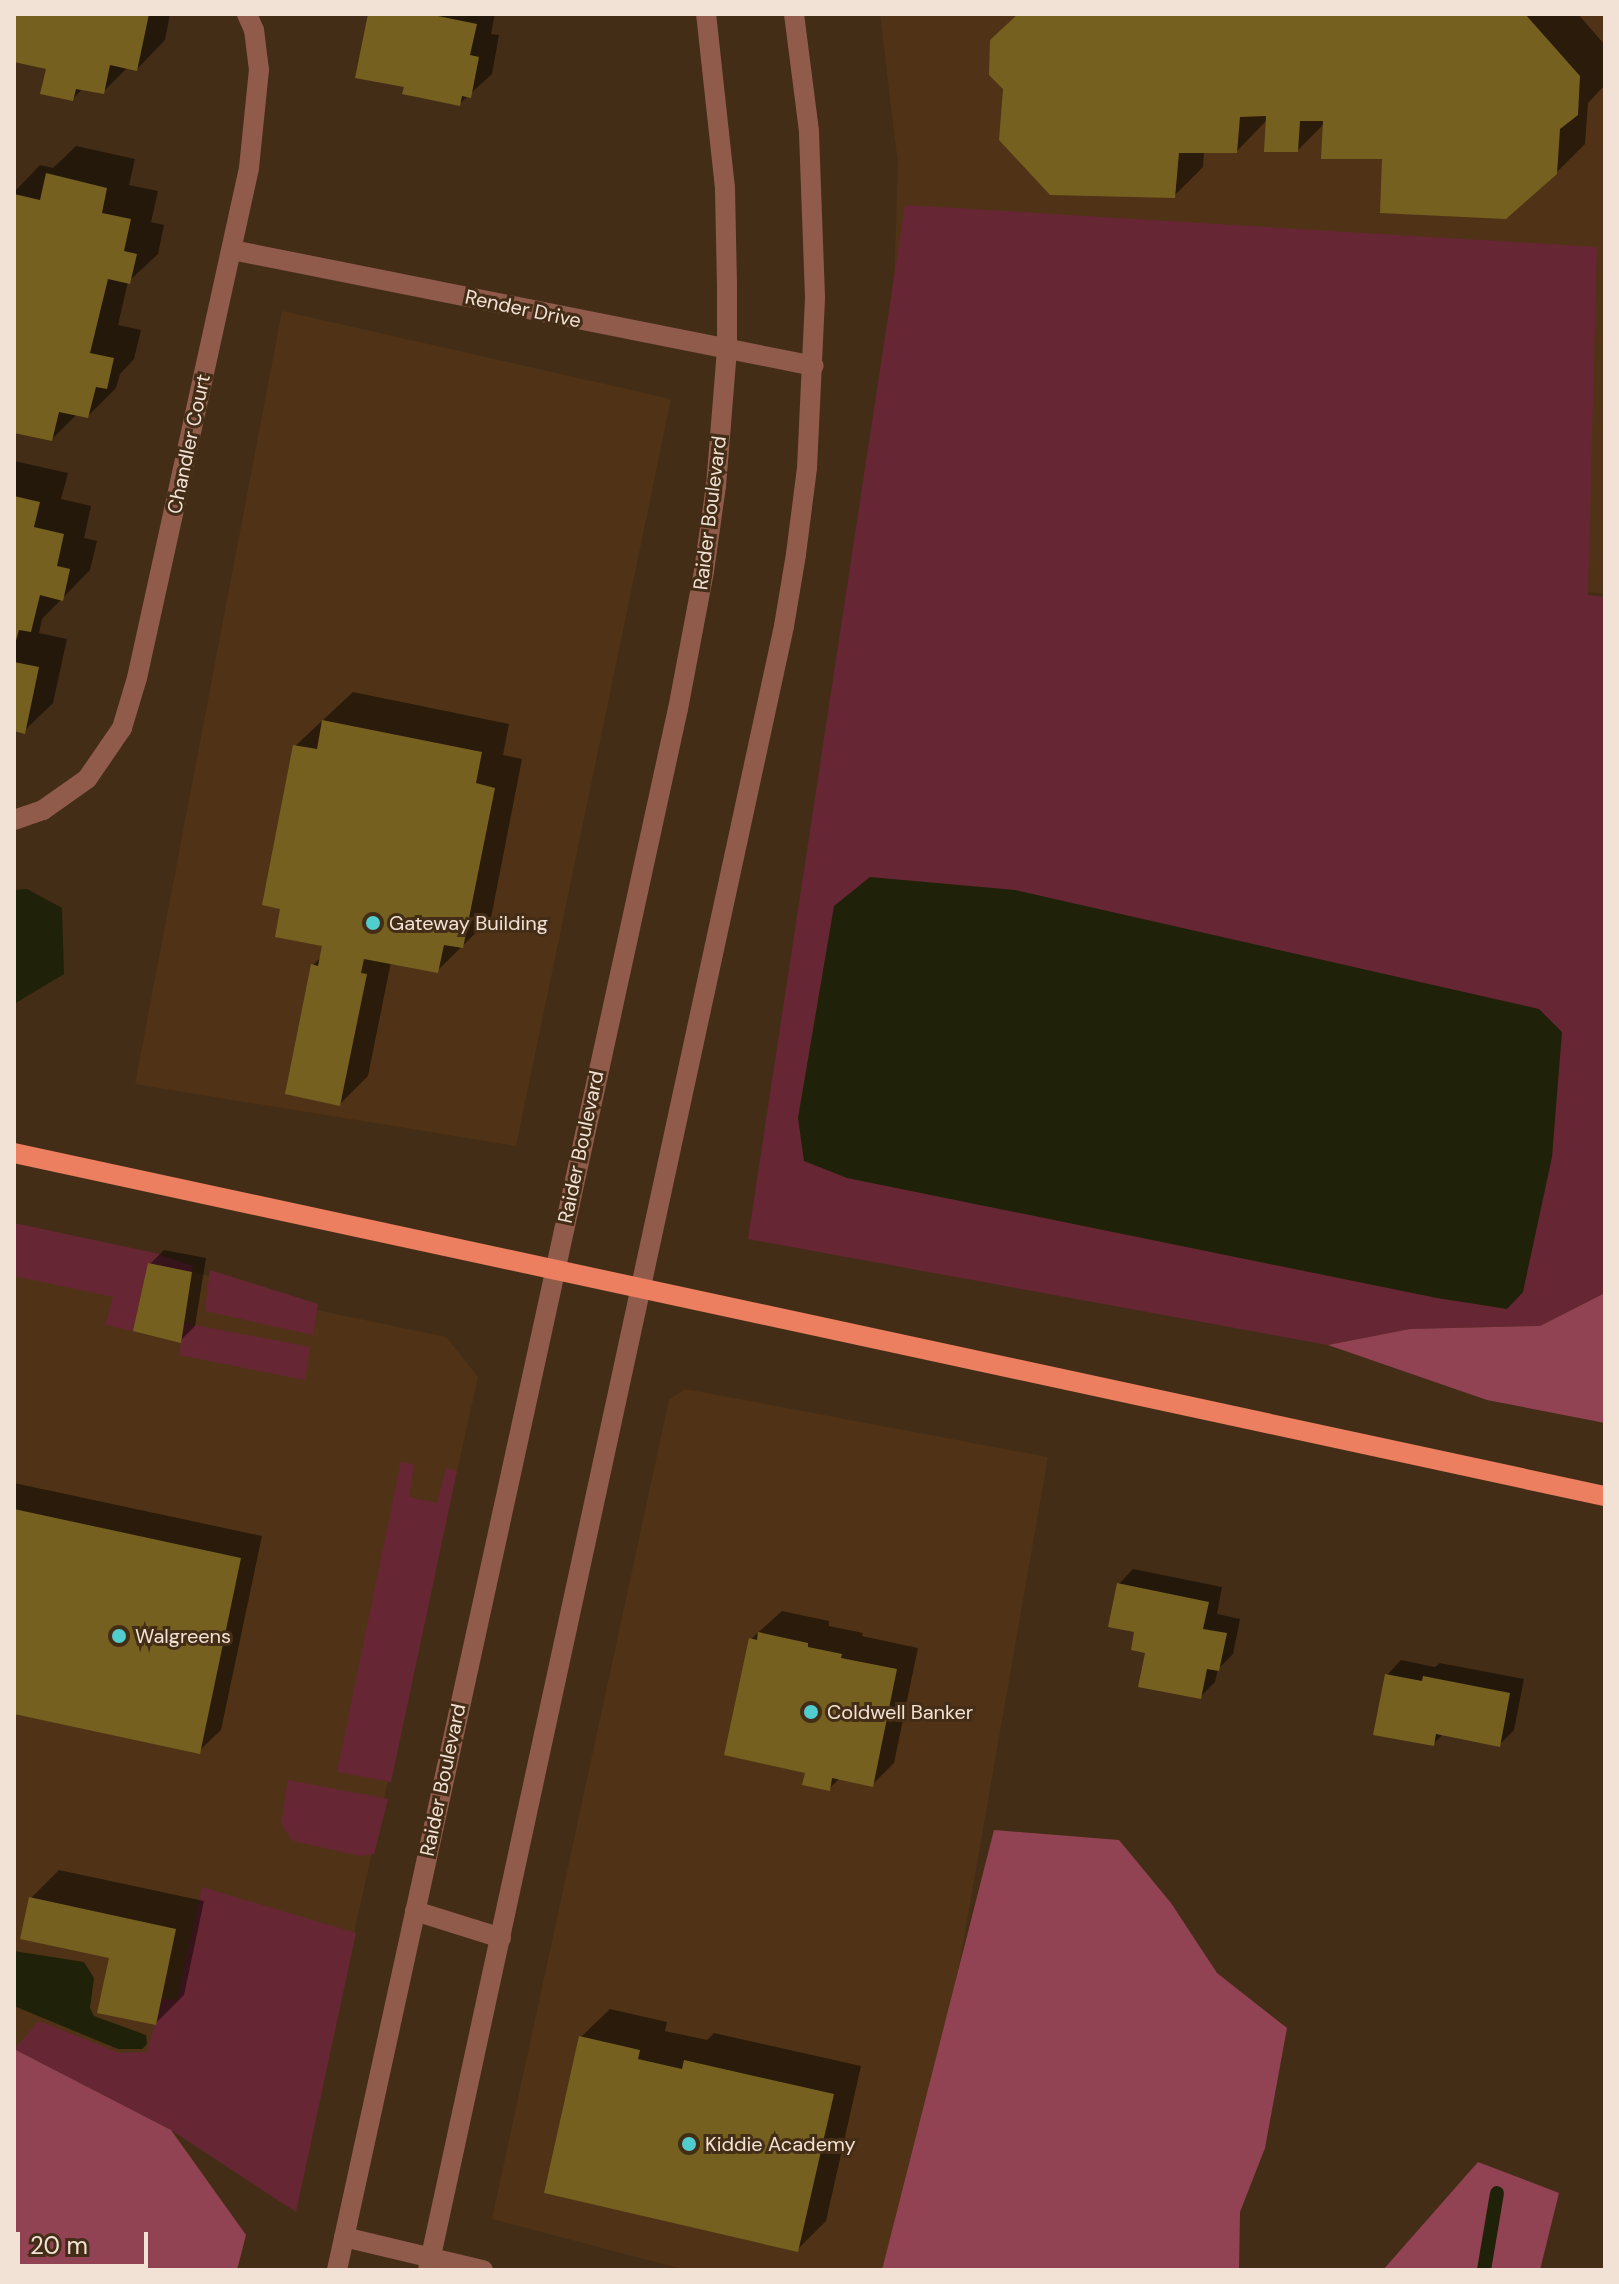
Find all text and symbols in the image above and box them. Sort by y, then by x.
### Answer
street label: Render Drive [463,285,583,333]
street label: Chandler Court [162,372,216,516]
street label: Raider Boulevard [689,435,731,591]
place label: Gateway Building [389,911,548,935]
marker: Gateway Building [364,914,382,932]
street label: Raider Boulevard [553,1069,609,1225]
place label: Walgreens [135,1624,231,1648]
marker: Walgreens [110,1627,128,1645]
place label: Coldwell Banker [827,1700,973,1724]
street label: Raider Boulevard [415,1702,471,1858]
marker: Coldwell Banker [802,1703,820,1721]
place label: Kiddie Academy [705,2132,856,2156]
marker: Kiddie Academy [680,2135,698,2153]
scale bar [20,2216,152,2266]
text: 20 m [30,2230,88,2261]

